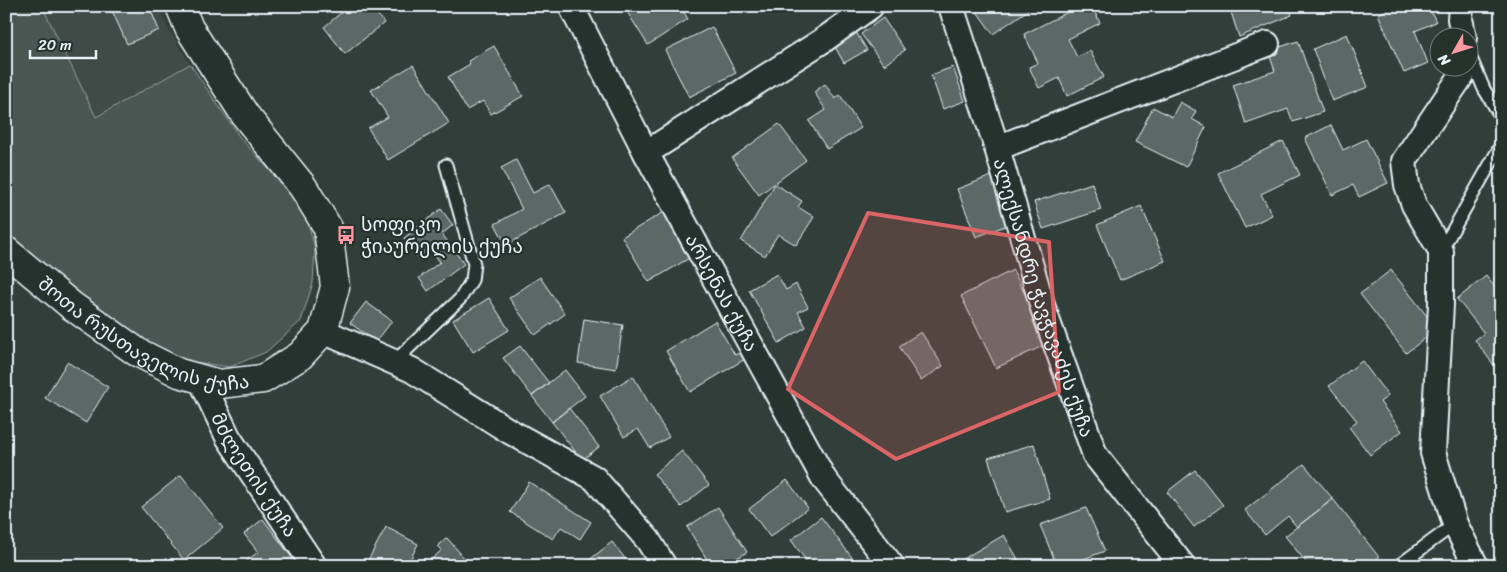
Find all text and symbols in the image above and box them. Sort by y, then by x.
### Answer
scale bar [30,28,96,60]
north arrow [1430,28,1480,78]
text: 20 m [38,32,72,58]
text: N [1431,48,1458,72]
street label: ალექსანდრე ჭავჭავაძეს ქუჩა [984,154,1103,442]
place label: სოფიკო ჭიაურელის ქუჩა [361,208,523,263]
bus stop icon: სოფიკო ჭიაურელის ქუჩა [335,224,357,246]
street label: არსენას ქუჩა [676,228,768,358]
street label: შოთა რუსთაველის ქუჩა [30,268,251,401]
street label: მძლეთის ქუჩა [202,407,307,544]

